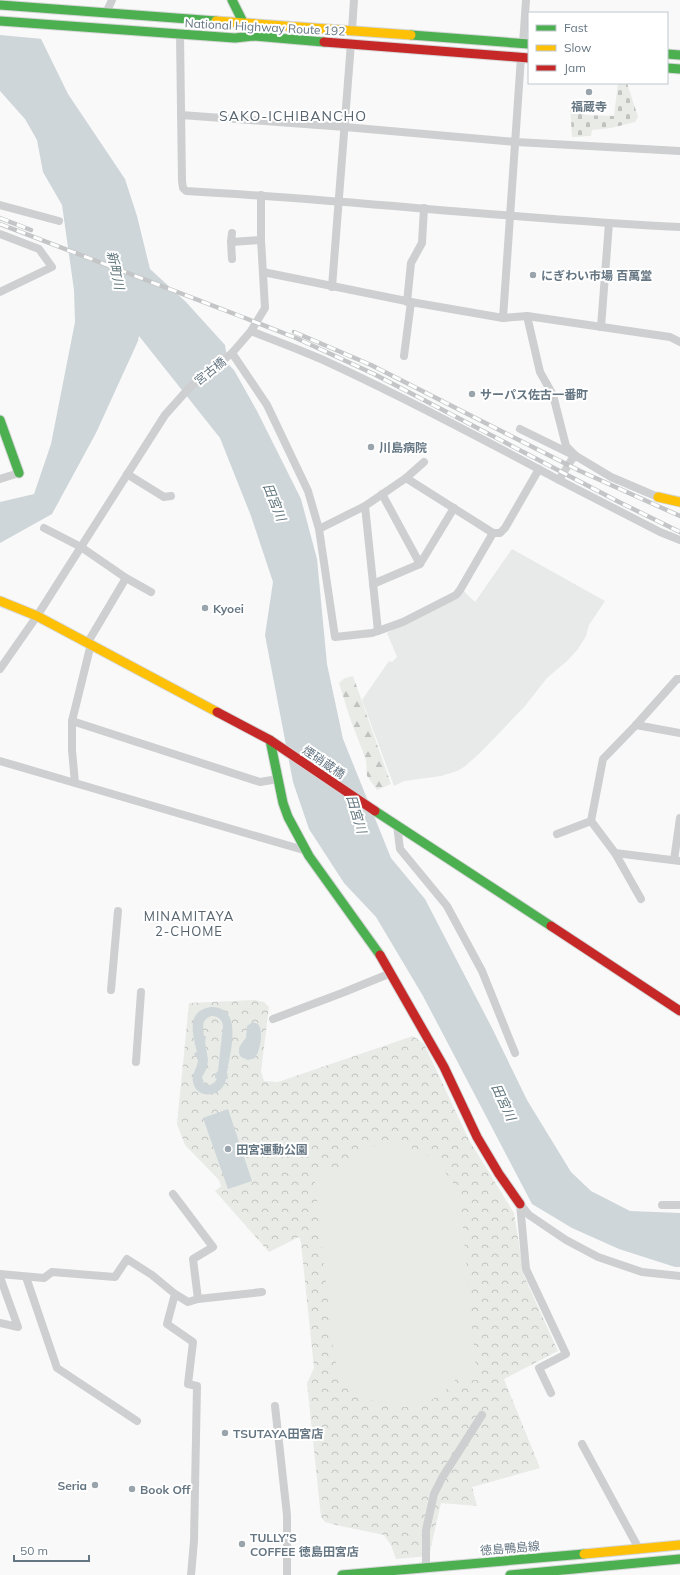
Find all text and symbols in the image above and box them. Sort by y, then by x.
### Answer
legend [528,12,668,84]
street label: National Highway Route 192 [184,15,346,39]
text: Fast [564,20,588,35]
text: Slow [564,40,592,55]
text: Jam [564,60,586,75]
marker: 福蔵寺 [584,87,594,97]
place label: 福蔵寺 [571,99,607,114]
district label: SAKO-ICHIBANCHO [219,107,367,125]
water label: 新町川 [104,249,128,293]
place label: にぎわい市場 百萬堂 [541,268,652,283]
marker: にぎわい市場 百萬堂 [528,270,538,280]
street label: 宮古橋 [191,354,229,388]
place label: サーパス佐古一番町 [480,387,588,402]
marker: サーパス佐古一番町 [467,389,477,399]
place label: 川島病院 [379,440,427,455]
marker: 川島病院 [366,442,376,452]
water label: 田宮川 [260,481,290,525]
place label: Kyoei [213,601,244,616]
marker: Kyoei [200,603,210,613]
street label: 煙硝蔵橋 [300,742,348,782]
water label: 田宮川 [344,793,371,837]
district label: MINAMITAYA 2-CHOME [144,908,234,939]
water label: 田宮川 [489,1081,520,1125]
place label: 田宮運動公園 [236,1142,308,1157]
marker: 田宮運動公園 [223,1144,233,1154]
place label: TSUTAYA田宮店 [233,1426,323,1441]
marker: TSUTAYA田宮店 [220,1428,230,1438]
place label: Seria [57,1478,87,1493]
marker: Seria [90,1480,100,1490]
place label: Book Off [140,1482,191,1497]
marker: Book Off [127,1484,137,1494]
place label: TULLY’S COFFEE 徳島田宮店 [250,1530,359,1559]
scale bar [14,1537,89,1563]
street label: 徳島鴨島線 [479,1538,541,1558]
marker: TULLY’S COFFEE 徳島田宮店 [237,1539,247,1549]
text: 50 m [20,1543,48,1558]

